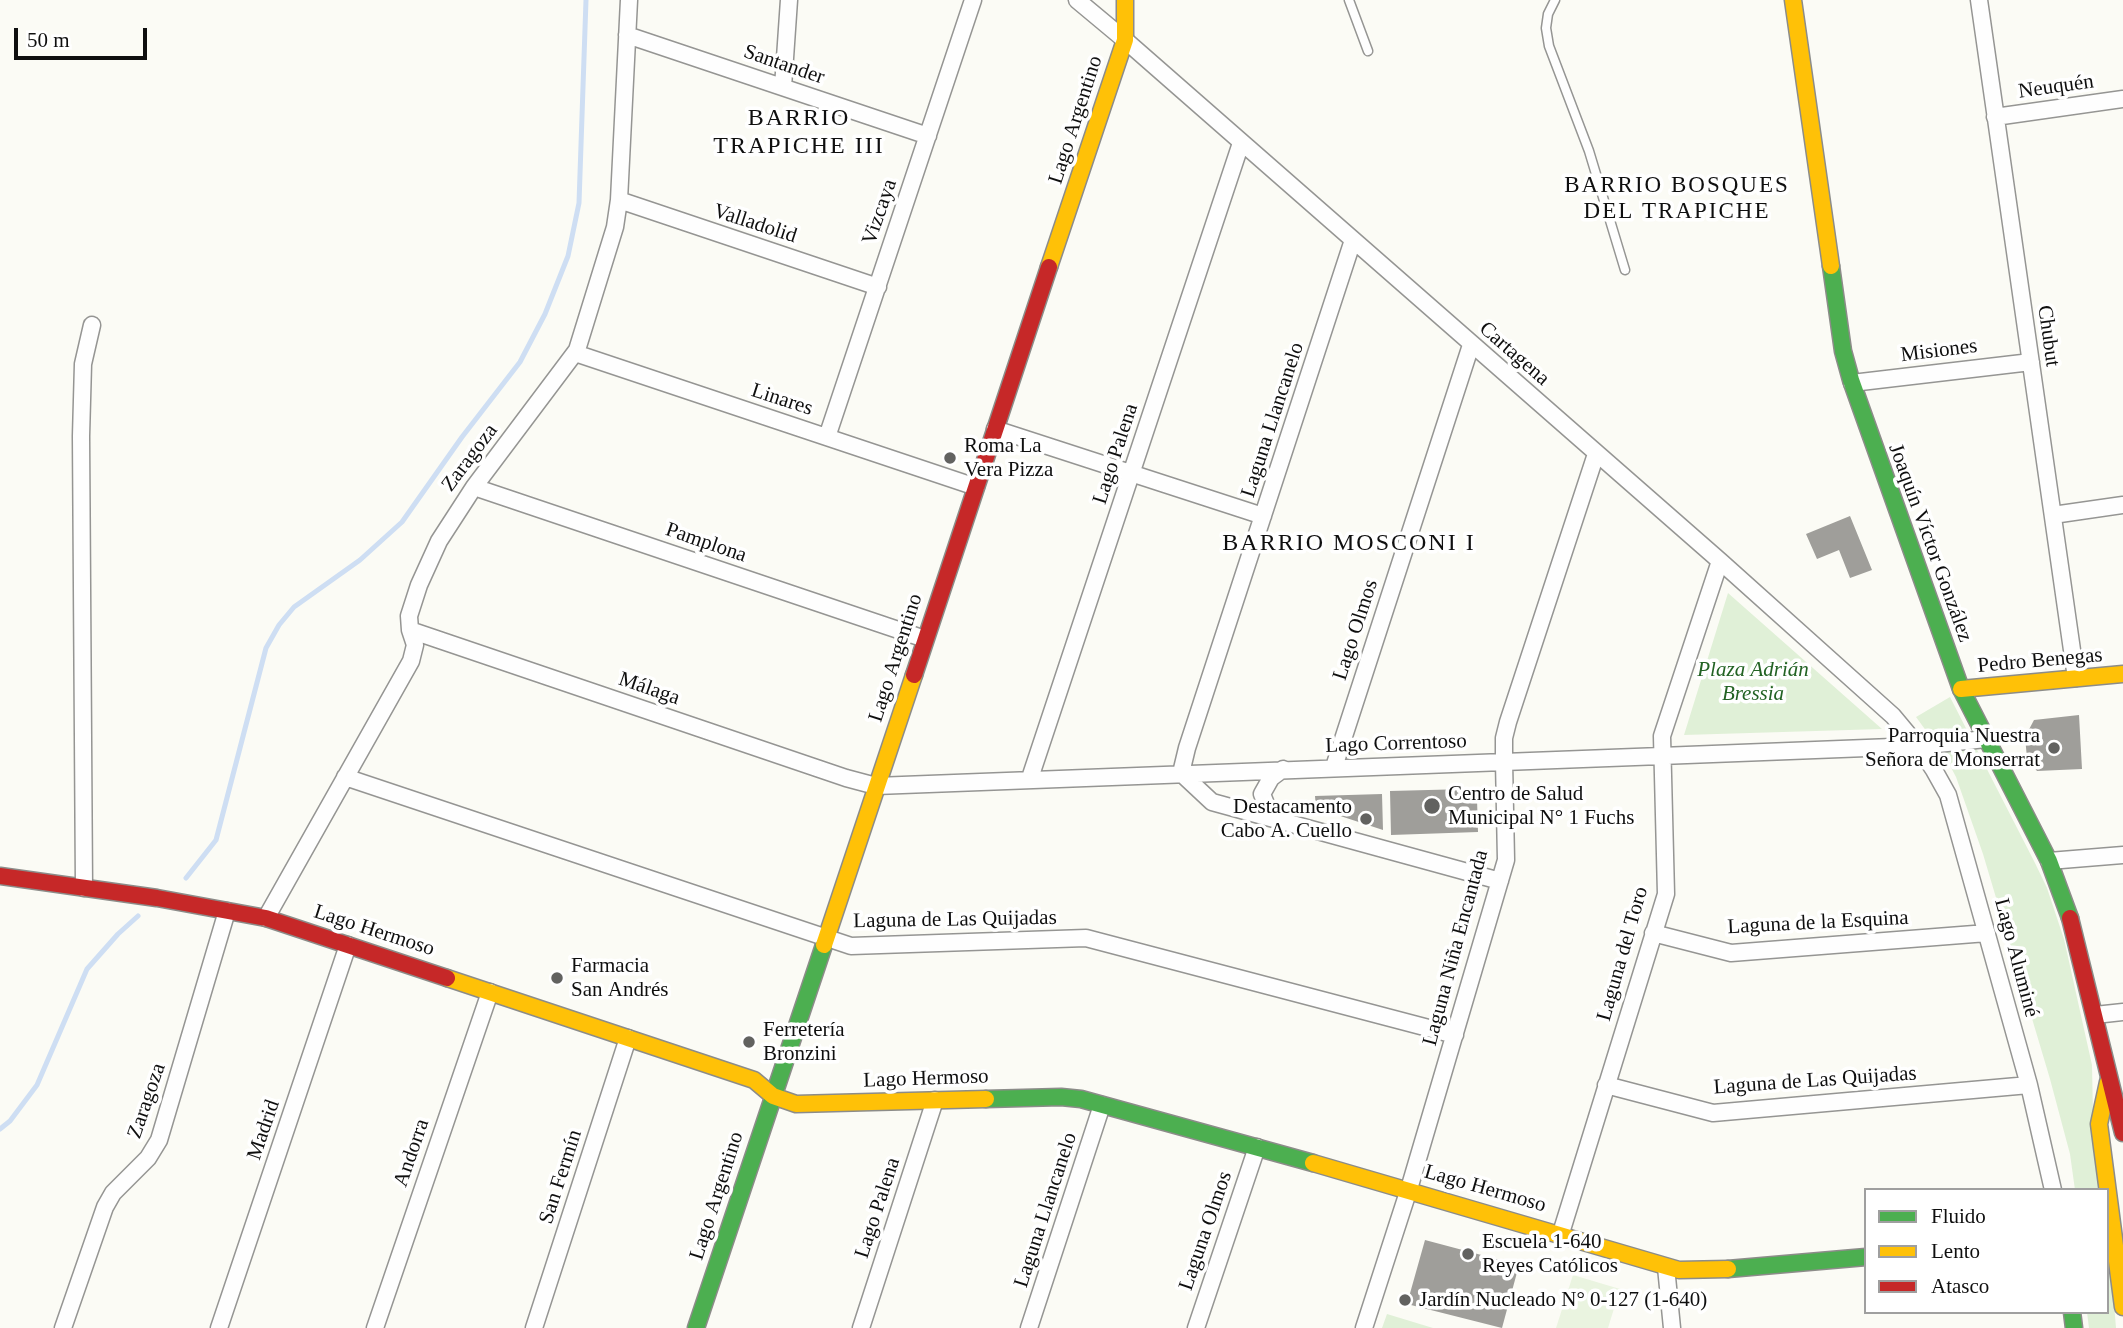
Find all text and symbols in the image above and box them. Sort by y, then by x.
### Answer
scale bar [18,14,150,58]
text: 50 m [27,28,70,52]
street label: Santander [740,39,828,91]
street label: Lago Argentino [1043,53,1109,187]
street label: Neuquén [2017,69,2095,105]
district label: BARRIO TRAPICHE III [715,105,883,161]
district label: BARRIO BOSQUES DEL TRAPICHE [1566,172,1788,226]
street label: Vizcaya [857,176,903,248]
street label: Valladolid [710,199,800,249]
street label: Chubut [2031,304,2065,368]
street label: Cartagena [1474,317,1554,391]
street label: Misiones [1899,334,1979,368]
street label: Laguna Llancanelo [1236,339,1310,501]
street label: Linares [748,378,816,422]
street label: Lago Palena [1088,400,1144,508]
street label: Zaragoza [436,419,504,497]
place label: Roma La Vera Pizza [964,433,1053,483]
street label: Joaquín Víctor González [1882,441,1978,645]
marker: Roma La Vera Pizza [942,450,958,466]
street label: Pamplona [662,517,750,569]
district label: BARRIO MOSCONI I [1224,530,1474,558]
street label: Lago Olmos [1328,576,1384,684]
street label: Lago Argentino [863,591,929,725]
street label: Pedro Benegas [1976,643,2104,679]
park label: Plaza Adrián Bressia [1697,657,1809,707]
street label: Málaga [615,667,683,711]
place label: Parroquia Nuestra Señora de Monserrat [1865,723,2040,773]
street label: Lago Correntoso [1325,729,1467,759]
marker: Parroquia Nuestra Señora de Monserrat [2046,740,2062,756]
place label: Centro de Salud Municipal N° 1 Fuchs [1448,781,1634,831]
place label: Destacamento Cabo A. Cuello [1221,794,1352,844]
marker: Centro de Salud Municipal N° 1 Fuchs [1422,796,1442,816]
marker: Destacamento Cabo A. Cuello [1358,811,1374,827]
street label: Laguna Niña Encantada [1418,847,1494,1049]
street label: Laguna del Toro [1592,884,1654,1024]
street label: Lago Aluminé [1988,896,2044,1020]
street label: Lago Hermoso [310,900,438,962]
street label: Laguna de Las Quijadas [853,906,1057,934]
street label: Laguna de la Esquina [1727,906,1909,940]
place label: Farmacia San Andrés [571,953,668,1003]
marker: Farmacia San Andrés [549,970,565,986]
place label: Ferretería Bronzini [763,1017,845,1067]
marker: Ferretería Bronzini [741,1034,757,1050]
street label: Zaragoza [122,1060,172,1142]
street label: Laguna de Las Quijadas [1713,1061,1917,1101]
street label: Lago Hermoso [863,1064,989,1094]
street label: Madrid [242,1097,286,1163]
street label: Andorra [389,1116,435,1190]
street label: San Fermín [534,1127,588,1227]
street label: Lago Argentino [684,1129,750,1263]
street label: Laguna Llancanelo [1009,1129,1083,1291]
street label: Lago Palena [850,1154,906,1262]
street label: Lago Hermoso [1421,1160,1549,1218]
street label: Laguna Olmos [1174,1168,1238,1294]
legend [1864,1188,2109,1314]
text: Fluido [1931,1204,1986,1228]
place label: Escuela 1-640 Reyes Católicos [1482,1229,1618,1279]
text: Lento [1931,1239,1980,1263]
marker: Escuela 1-640 Reyes Católicos [1460,1246,1476,1262]
text: Atasco [1931,1274,1989,1298]
place label: Jardín Nucleado N° 0-127 (1-640) [1419,1287,1707,1313]
marker: Jardín Nucleado N° 0-127 (1-640) [1397,1292,1413,1308]

